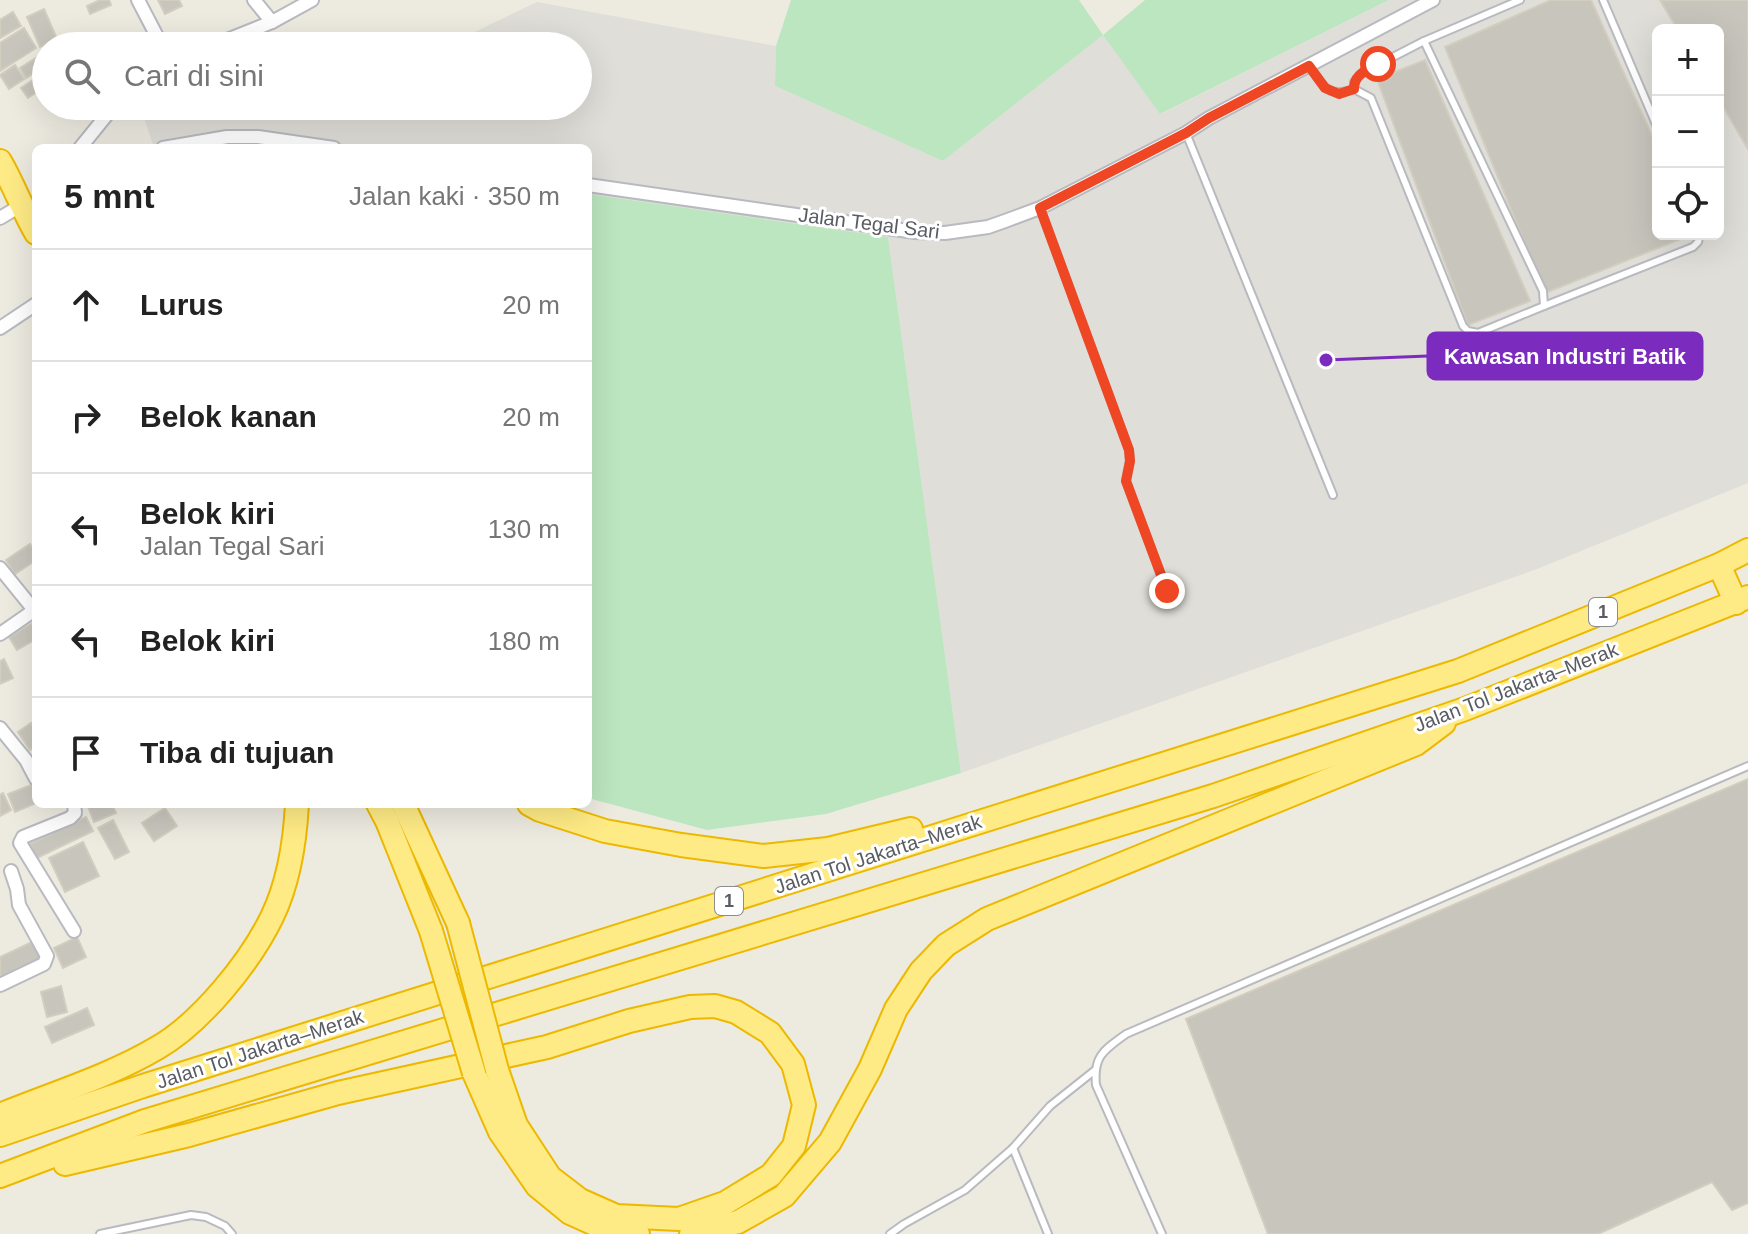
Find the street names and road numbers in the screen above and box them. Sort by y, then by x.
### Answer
street label: Jalan Tegal Sari [797,203,941,243]
road number: 1 [1589,598,1617,626]
street label: Jalan Tol Jakarta–Merak [1411,638,1622,736]
street label: Jalan Tol Jakarta–Merak [772,810,985,898]
road number: 1 [715,887,743,915]
street label: Jalan Tol Jakarta–Merak [154,1005,367,1093]

